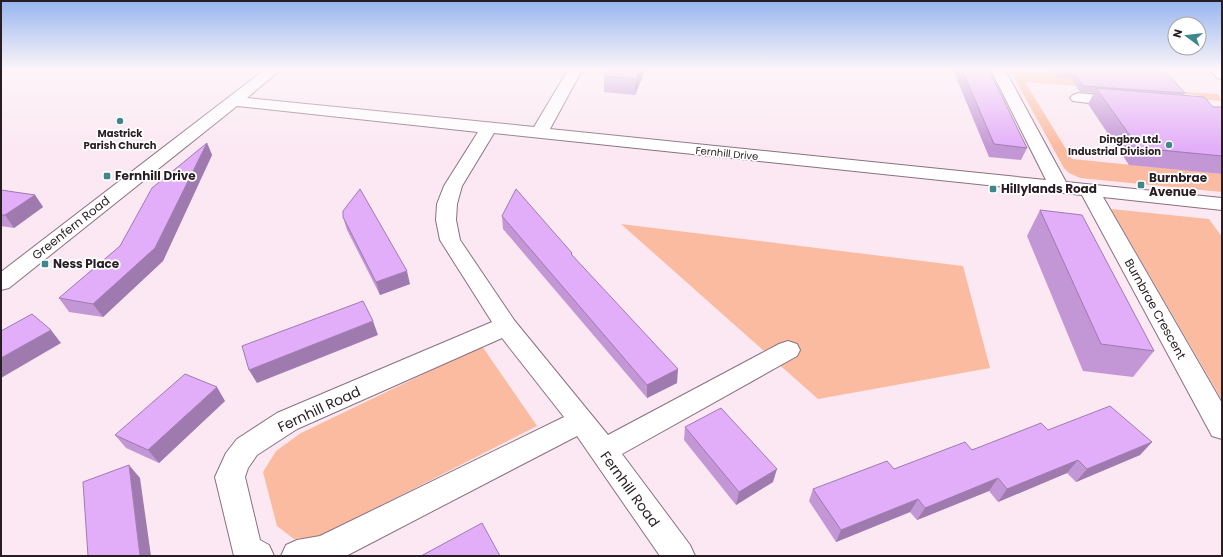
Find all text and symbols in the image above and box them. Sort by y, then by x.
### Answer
north arrow [1167,16,1207,56]
text: N [1169,27,1186,39]
marker: Mastrick Parish Church [115,116,125,126]
place label: Mastrick Parish Church [84,126,157,153]
place label: Dingbro Ltd. Industrial Division [1068,132,1161,159]
marker: Dingbro Ltd. Industrial Division [1164,140,1174,150]
street label: Fernhill Drive [695,143,759,164]
place label: Fernhill Drive [115,167,196,184]
place label: Burnbrae Avenue [1149,169,1208,200]
marker: Fernhill Drive [102,171,112,181]
place label: Hillylands Road [1001,180,1097,197]
marker: Burnbrae Avenue [1136,180,1146,190]
marker: Hillylands Road [988,184,998,194]
street label: Greenfern Road [28,192,113,263]
place label: Ness Place [53,255,120,272]
street label: Burnbrae Crescent [1121,255,1190,362]
marker: Ness Place [40,259,50,269]
street label: Fernhill Road [274,381,364,437]
street label: Fernhill Road [596,447,664,531]

